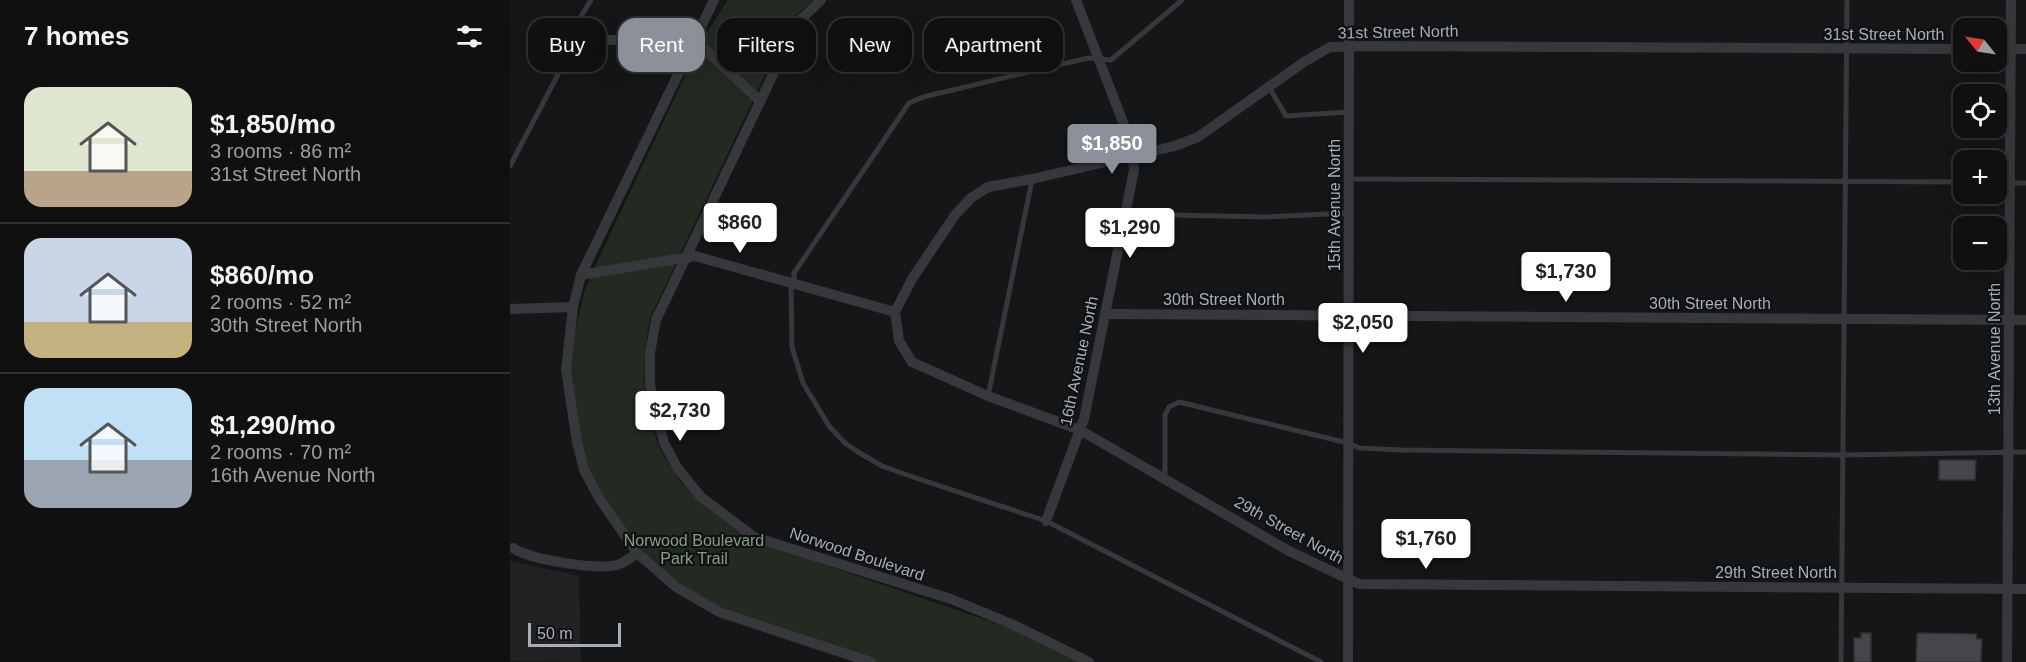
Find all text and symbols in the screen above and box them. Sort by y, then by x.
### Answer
chip: Buy [528,18,606,72]
chip: Rent [618,18,705,72]
chip: Filters [717,18,816,72]
chip: New [828,18,912,72]
chip: Apartment [924,18,1063,72]
north arrow [1953,18,2007,72]
map controls [1953,18,2007,270]
icon: filters [453,20,486,53]
text: 7 homes [24,21,130,51]
street label: 31st Street North [1337,22,1459,42]
street label: 31st Street North [1824,26,1944,43]
button: locate [1953,84,2007,138]
text: $1,850/mo [210,109,336,139]
icon: home [72,111,144,183]
pin: $1,850 [1063,124,1161,175]
text: $1,850 [1081,132,1143,154]
street label: 15th Avenue North [1326,139,1343,271]
text: 3 rooms · 86 m² [210,140,351,162]
button: + [1953,150,2007,204]
text: 31st Street North [210,163,361,185]
pin: $860 [704,203,776,254]
pin: $1,290 [1081,208,1179,259]
text: $860 [718,211,762,233]
text: $1,290 [1099,216,1161,238]
button: − [1953,216,2007,270]
pin: $1,730 [1517,252,1615,303]
text: $860/mo [210,260,314,290]
text: $1,730 [1535,260,1597,282]
icon: home [72,262,144,334]
street label: 13th Avenue North [1986,283,2003,415]
text: 2 rooms · 52 m² [210,291,351,313]
street label: 30th Street North [1163,291,1285,308]
street label: 16th Avenue North [1057,295,1101,427]
street label: 30th Street North [1649,295,1771,312]
pin: $2,050 [1314,303,1412,354]
text: $2,050 [1332,311,1394,333]
text: 30th Street North [210,314,362,336]
pin: $2,730 [631,391,729,442]
text: $2,730 [649,399,711,421]
text: $1,290/mo [210,410,336,440]
icon: home [72,412,144,484]
text: 2 rooms · 70 m² [210,441,351,463]
text: 16th Avenue North [210,464,375,486]
street label: 29th Street North [1232,493,1346,567]
pin: $1,760 [1377,519,1475,570]
street label: Norwood Boulevard [788,524,926,584]
text: $1,760 [1395,527,1457,549]
park label: Norwood Boulevard Park Trail [624,532,764,567]
street label: 29th Street North [1715,564,1837,581]
scale bar [528,620,621,648]
text: 50 m [537,625,573,642]

